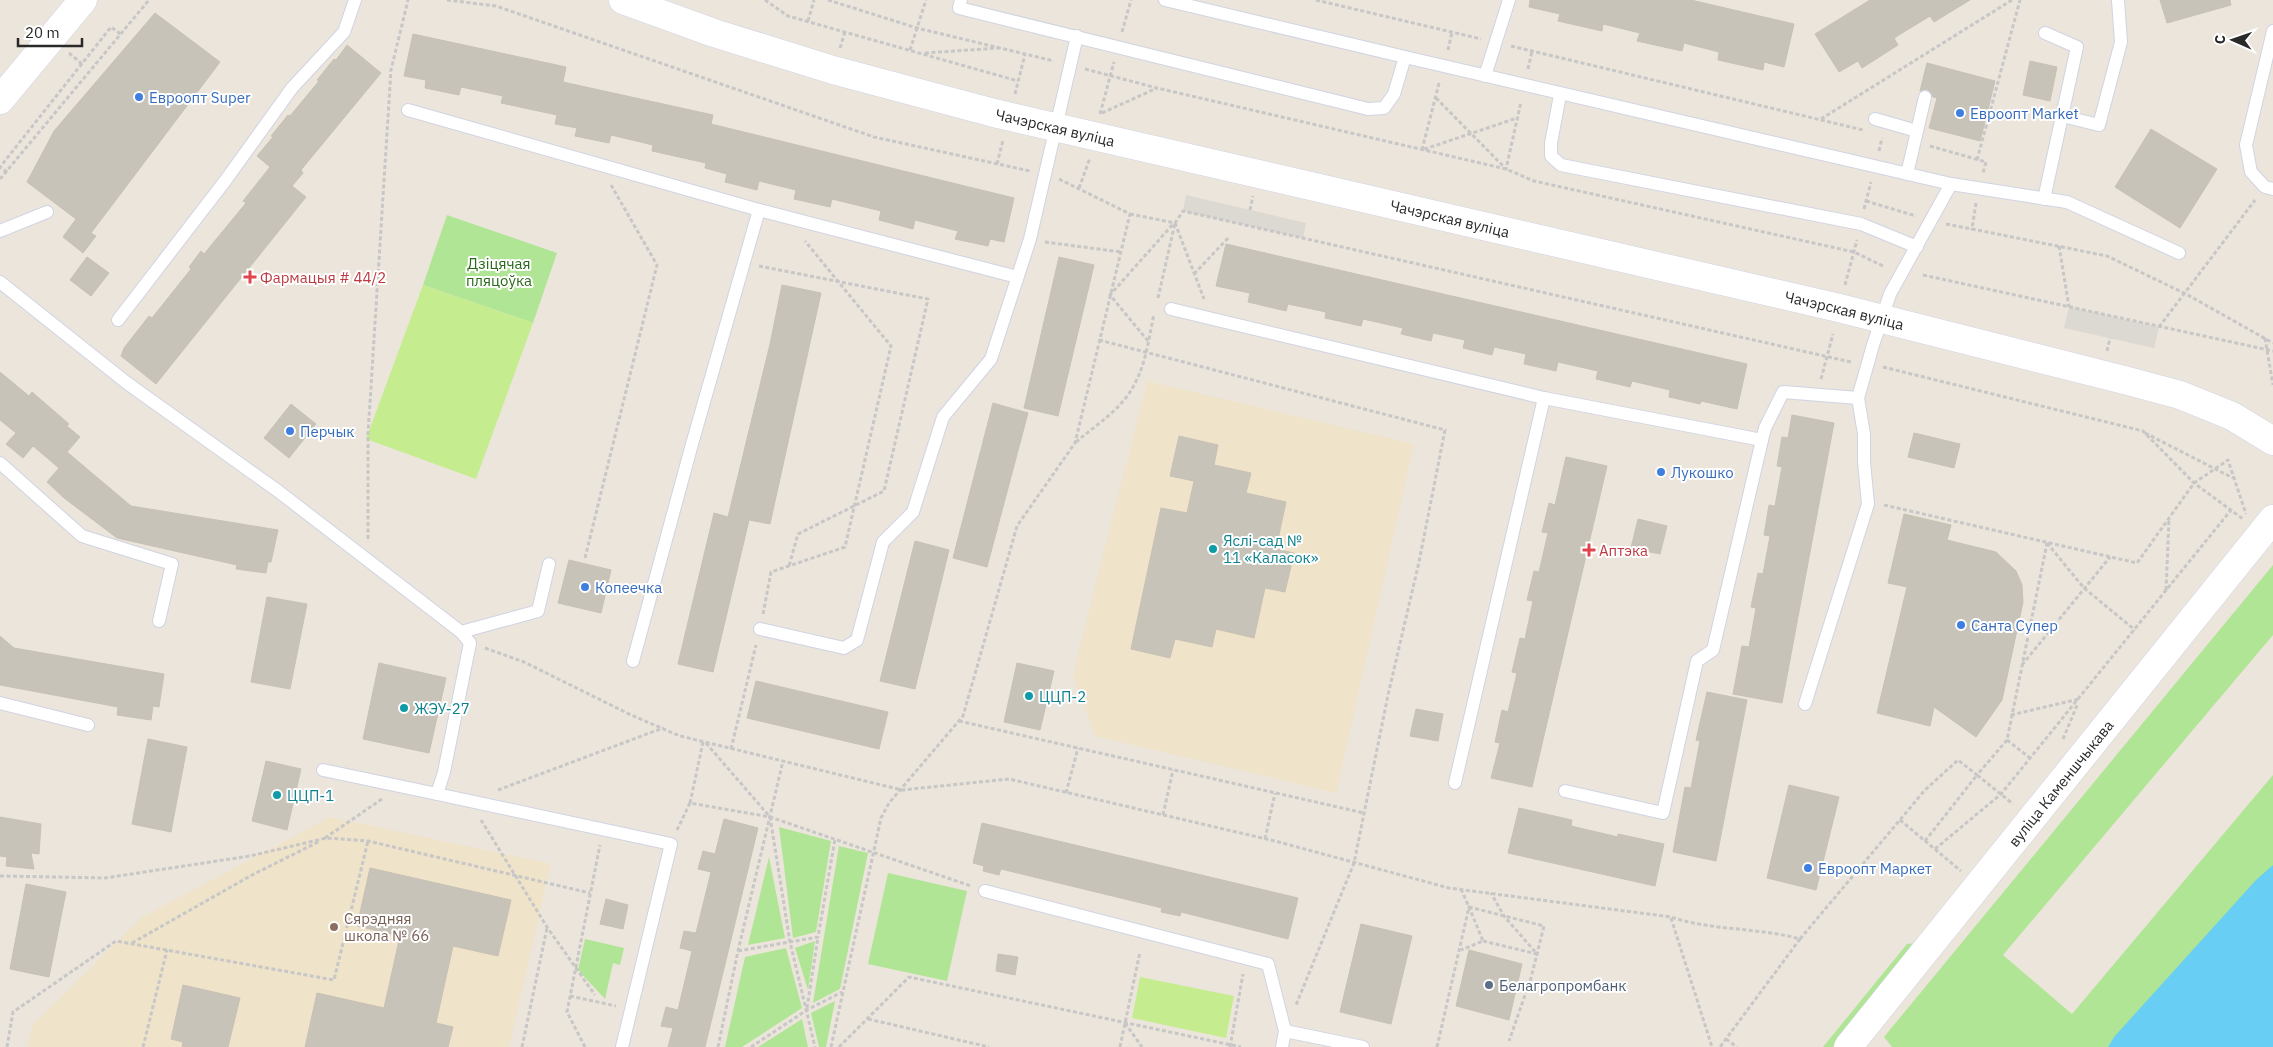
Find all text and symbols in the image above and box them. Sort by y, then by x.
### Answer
scale bar [18,15,81,47]
north arrow [2208,15,2258,65]
text: 20 m [25,23,60,42]
text: С [2211,35,2229,44]
place label: Евроопт Super [149,88,251,107]
marker: Евроопт Super [133,91,145,103]
street label: Чачэрская вуліца [994,104,1117,150]
place label: Евроопт Market [1970,104,2079,123]
marker: Евроопт Market [1954,107,1966,119]
street label: Чачэрская вуліца [1388,195,1512,241]
park label: Дзіцячая пляцоўка [466,254,532,290]
place label: Фармацыя # 44/2 [260,268,386,287]
marker: Фармацыя # 44/2 [244,271,256,283]
street label: Чачэрская вуліца [1783,286,1906,334]
place label: Перчык [300,422,355,441]
marker: Перчык [284,425,296,437]
place label: Лукошко [1671,463,1734,482]
marker: Лукошко [1655,466,1667,478]
place label: Яслі-сад № 11 «Каласок» [1223,531,1319,567]
place label: Аптэка [1599,541,1648,560]
marker: Яслі-сад № 11 «Каласок» [1207,543,1219,555]
marker: Аптэка [1583,544,1595,556]
place label: Копеечка [595,578,662,597]
marker: Копеечка [579,581,591,593]
place label: Санта Супер [1971,616,2058,635]
marker: Санта Супер [1955,619,1967,631]
place label: ЦЦП-2 [1039,687,1086,706]
marker: ЦЦП-2 [1023,690,1035,702]
place label: ЖЭУ-27 [414,699,470,718]
marker: ЖЭУ-27 [398,702,410,714]
street label: вуліца Каменшчыкава [2004,716,2117,850]
place label: ЦЦП-1 [287,786,334,805]
marker: ЦЦП-1 [271,789,283,801]
place label: Евроопт Маркет [1818,859,1932,878]
marker: Евроопт Маркет [1802,862,1814,874]
place label: Сярэдняя школа № 66 [344,909,429,945]
marker: Сярэдняя школа № 66 [328,921,340,933]
place label: Белагропромбанк [1499,976,1627,995]
marker: Белагропромбанк [1483,979,1495,991]

